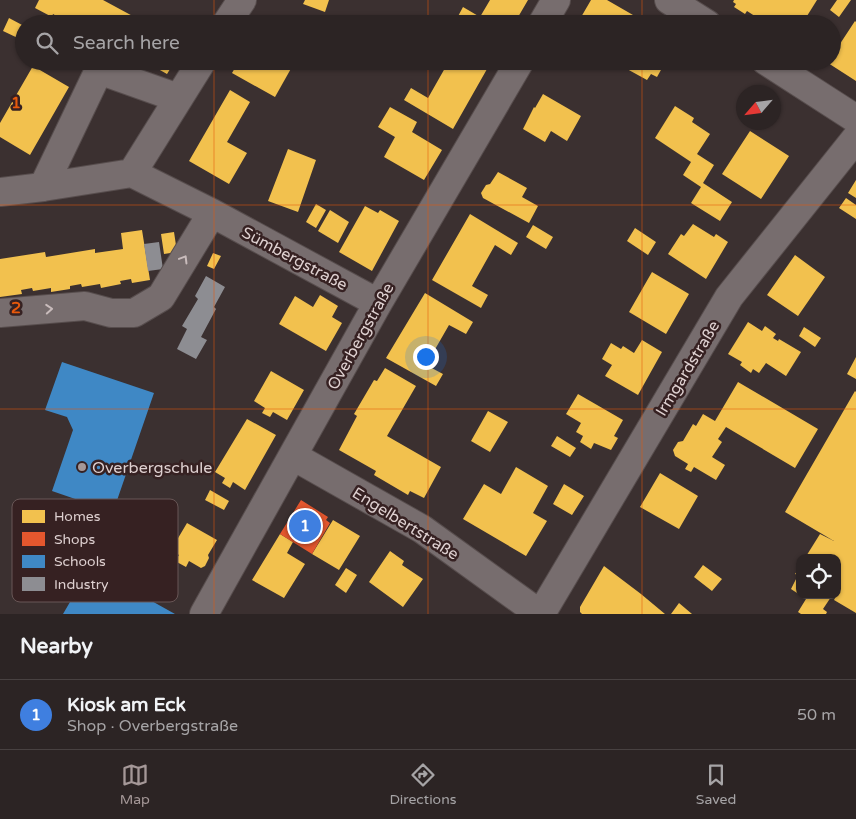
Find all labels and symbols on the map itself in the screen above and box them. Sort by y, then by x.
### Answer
north arrow [736,85,781,130]
text: 1 [11,93,21,113]
street label: Sümbergstraße [238,223,351,295]
one-way arrow [177,255,187,264]
street label: Overbergstraße [323,279,399,394]
text: 2 [11,298,21,318]
one-way arrow [45,304,53,315]
street label: Irmgardstraße [651,317,724,420]
your location [413,344,439,370]
place label: Overbergschule [92,458,212,478]
marker: Overbergschule [76,461,88,473]
street label: Engelbertstraße [348,483,463,565]
legend [12,499,178,602]
pin: 1 [289,507,321,545]
text: Homes [54,508,101,525]
text: Shops [54,531,95,548]
text: Schools [54,553,106,570]
text: Industry [54,576,109,593]

